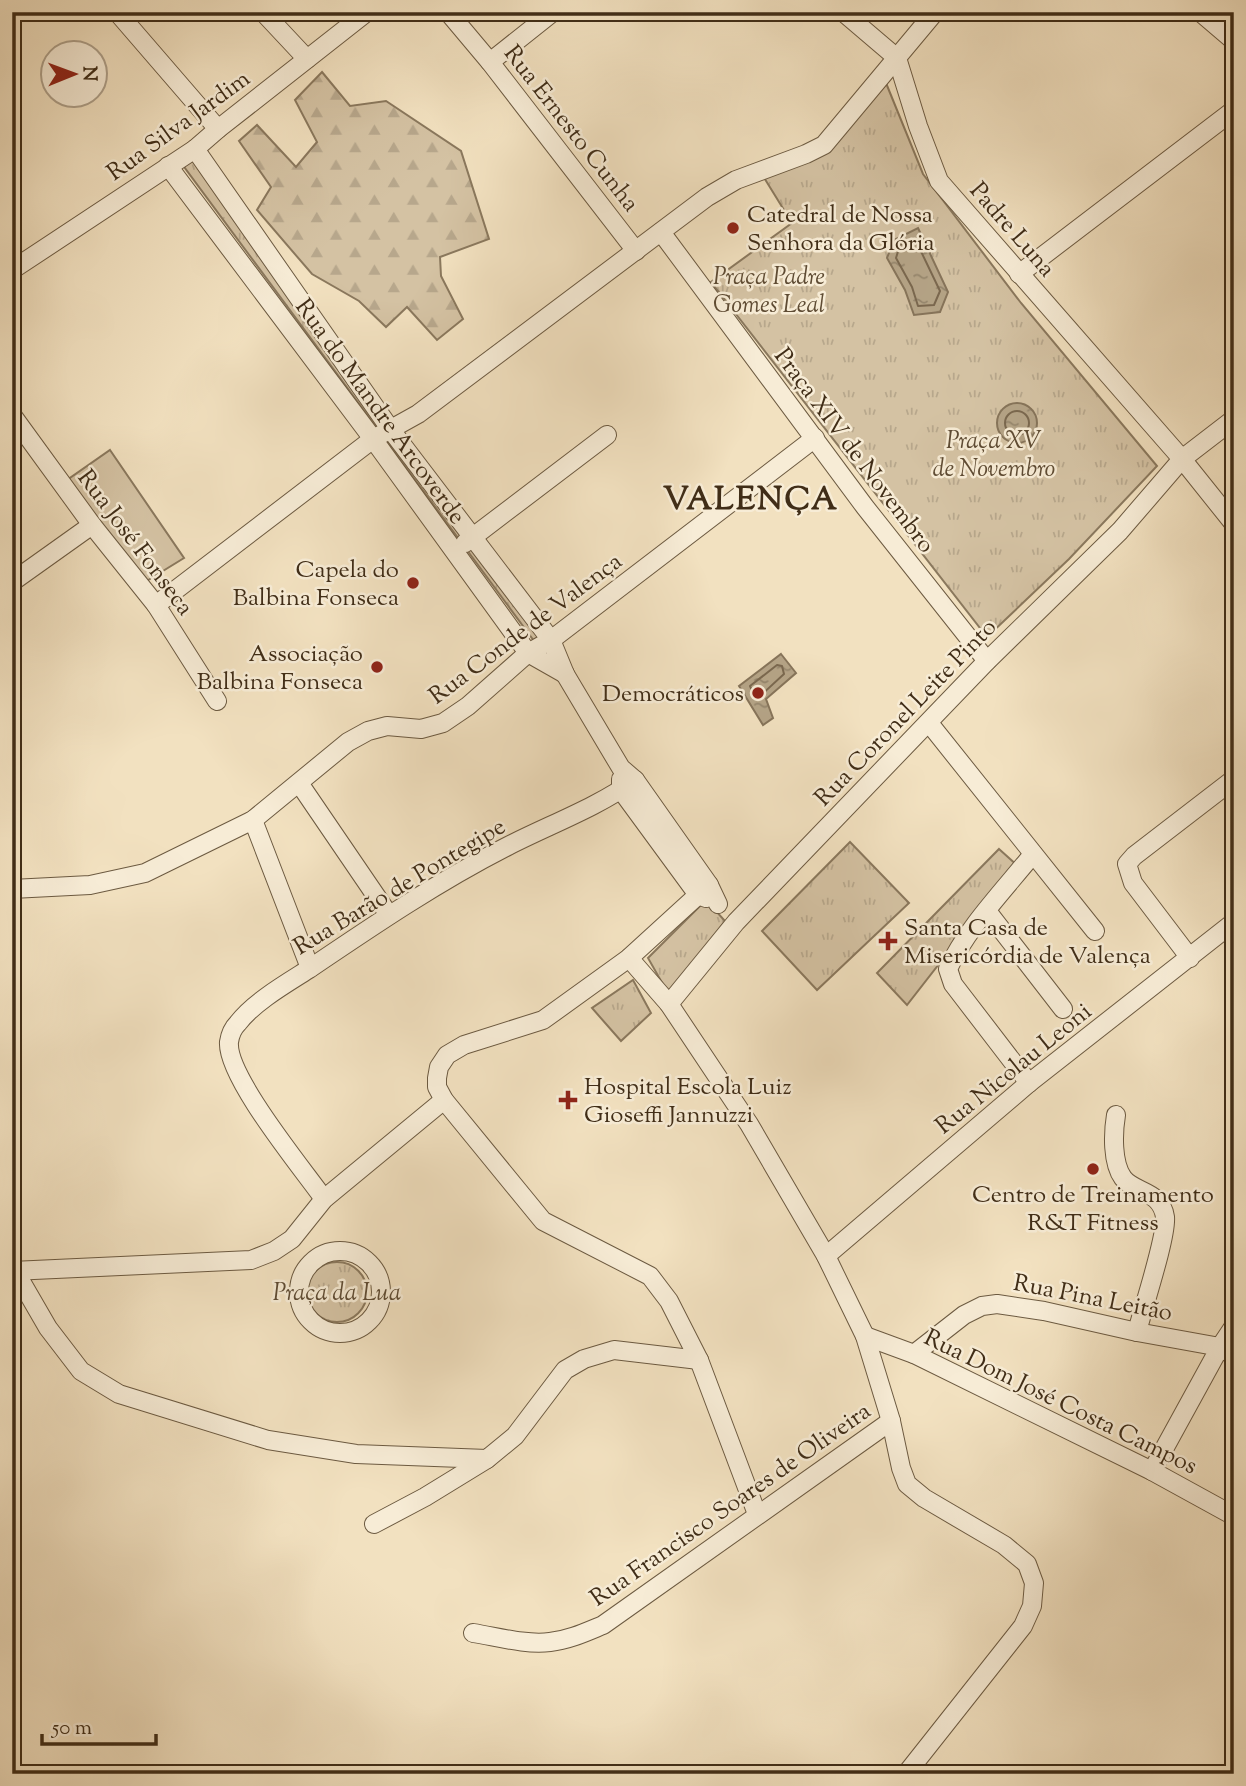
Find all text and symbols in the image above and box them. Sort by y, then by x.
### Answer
north arrow [38,38,108,108]
street label: Rua Ernesto Cunha [494,39,646,220]
street label: Rua Silva Jardim [101,63,258,190]
text: N [75,66,102,82]
street label: Padre Luna [961,175,1062,285]
place label: Catedral de Nossa Senhora da Glória [747,199,935,261]
marker: Catedral de Nossa Senhora da Glória [725,220,741,236]
park label: Praça Padre Gomes Leal [713,261,825,323]
street label: Rua do Mandre Arcoverde [286,292,473,532]
street label: Praça XIV de Novembro [765,341,942,561]
park label: Praça XV de Novembro [933,425,1055,487]
street label: Rua José Fonseca [68,463,201,623]
district label: VALENÇA [663,478,839,524]
street label: Rua Conde de Valença [423,546,630,714]
place label: Capela do Balbina Fonseca [233,554,399,616]
marker: Capela do Balbina Fonseca [405,575,421,591]
street label: Rua Coronel Leite Pinto [808,612,1005,815]
place label: Associação Balbina Fonseca [197,638,363,700]
marker: Associação Balbina Fonseca [369,659,385,675]
place label: Democráticos [602,678,744,712]
marker: Democráticos [750,685,766,701]
street label: Rua Barão de Pontegipe [288,811,512,965]
place label: Santa Casa de Misericórdia de Valença [904,912,1151,974]
marker: Santa Casa de Misericórdia de Valença [878,931,898,951]
street label: Rua Nicolau Leoni [929,996,1100,1143]
place label: Hospital Escola Luiz Gioseffi Jannuzzi [584,1071,791,1133]
marker: Hospital Escola Luiz Gioseffi Jannuzzi [558,1090,578,1110]
marker: Centro de Treinamento R&T Fitness [1085,1161,1101,1177]
place label: Centro de Treinamento R&T Fitness [972,1179,1214,1241]
street label: Rua Pina Leitão [1010,1267,1175,1331]
park label: Praça da Lua [273,1277,401,1311]
street label: Rua Dom José Costa Campos [918,1322,1203,1484]
street label: Rua Francisco Soares de Oliveira [584,1395,878,1616]
scale bar [42,1702,156,1746]
text: 50 m [51,1714,92,1744]

